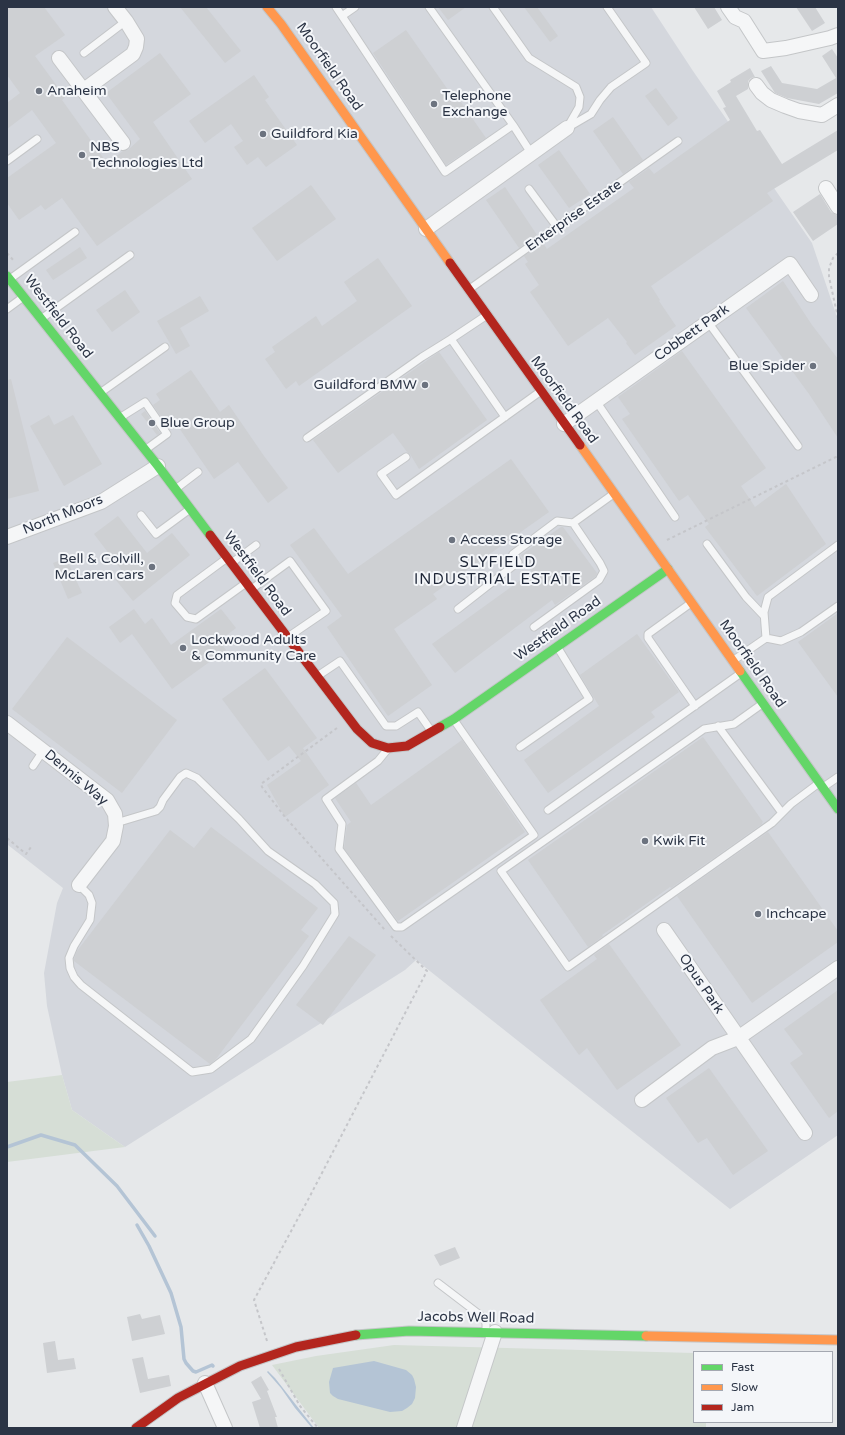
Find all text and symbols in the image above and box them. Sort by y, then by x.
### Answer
street label: Moorfield Road [292,20,366,114]
place label: Anaheim [47,83,107,99]
marker: Anaheim [34,86,44,96]
place label: Telephone Exchange [442,88,511,120]
marker: Telephone Exchange [429,99,439,109]
place label: Guildford Kia [271,126,358,142]
marker: Guildford Kia [258,129,268,139]
place label: NBS Technologies Ltd [90,139,203,172]
marker: NBS Technologies Ltd [77,150,87,160]
street label: Enterprise Estate [523,177,625,255]
street label: Westfield Road [20,272,96,362]
street label: Cobbett Park [651,301,733,365]
street label: Moorfield Road [527,353,601,447]
place label: Blue Spider [729,358,805,374]
marker: Blue Spider [808,361,818,371]
place label: Guildford BMW [314,377,417,393]
marker: Guildford BMW [420,380,430,390]
place label: Blue Group [160,415,235,431]
marker: Blue Group [147,418,157,428]
street label: North Moors [21,491,105,539]
street label: Westfield Road [220,528,294,620]
place label: Access Storage [460,532,562,548]
marker: Access Storage [447,535,457,545]
place label: Bell & Colvill, McLaren cars [55,551,144,584]
district label: SLYFIELD INDUSTRIAL ESTATE [414,554,582,589]
marker: Bell & Colvill, McLaren cars [147,562,157,572]
street label: Westfield Road [512,593,604,665]
street label: Moorfield Road [715,617,789,711]
place label: Lockwood Adults & Community Care [191,632,316,664]
marker: Lockwood Adults & Community Care [178,643,188,653]
street label: Dennis Way [41,747,111,809]
place label: Kwik Fit [653,833,705,849]
marker: Kwik Fit [640,836,650,846]
place label: Inchcape [766,906,826,922]
marker: Inchcape [753,909,763,919]
street label: Opus Park [675,951,727,1017]
street label: Jacobs Well Road [417,1309,535,1327]
legend [693,1351,833,1423]
text: Fast [731,1360,754,1374]
text: Slow [731,1380,758,1394]
text: Jam [731,1400,754,1414]

